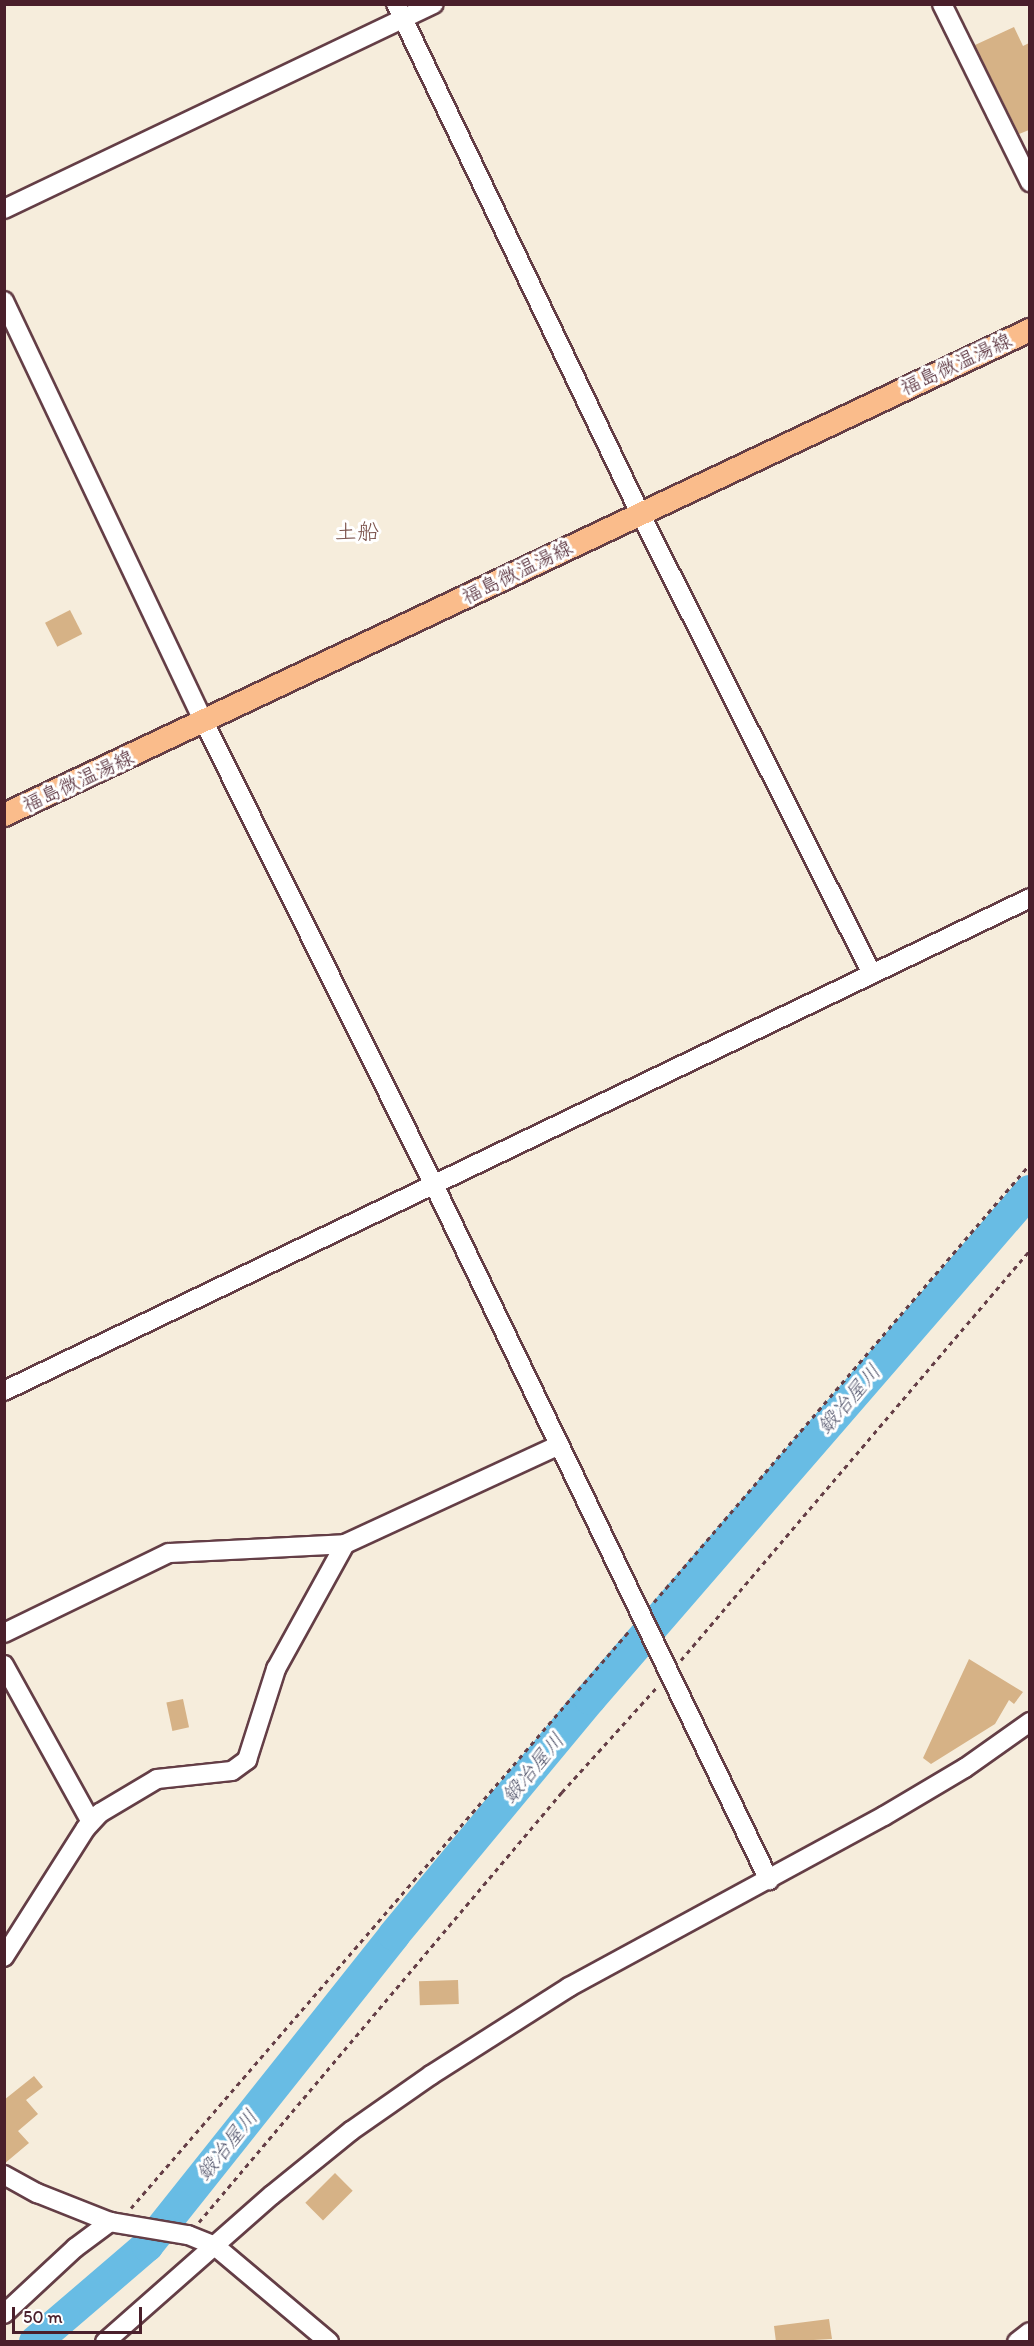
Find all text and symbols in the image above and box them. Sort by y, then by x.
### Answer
street label: 福島微温湯線 [897,328,1015,400]
district label: 土船 [335,519,379,545]
street label: 福島微温湯線 [458,535,576,609]
street label: 福島微温湯線 [19,745,137,817]
water label: 鍛冶屋川 [812,1359,886,1439]
water label: 鍛冶屋川 [496,1728,570,1808]
water label: 鍛冶屋川 [191,2104,263,2186]
scale bar [15,2295,146,2333]
text: 50 m [23,2306,63,2328]

